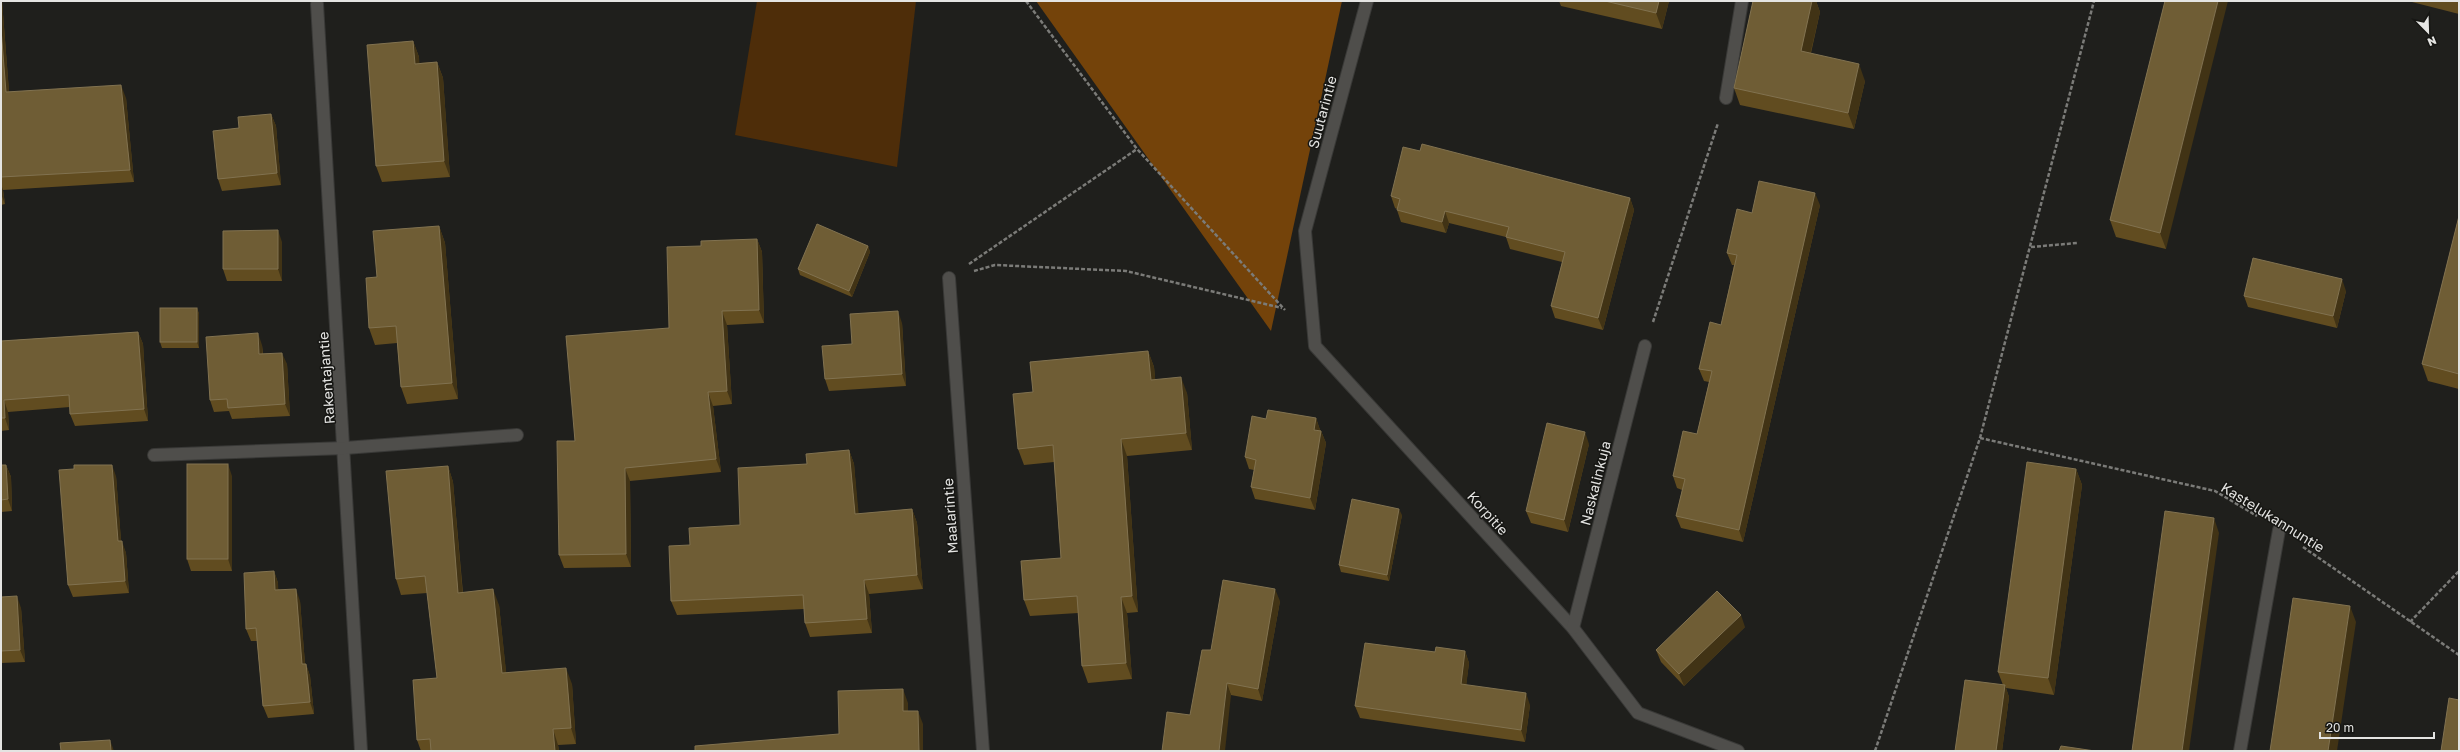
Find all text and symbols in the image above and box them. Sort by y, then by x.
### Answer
north arrow [2408,12,2448,52]
text: N [2426,34,2438,49]
street label: Suutarintie [1304,74,1340,150]
street label: Rakentajantie [314,331,338,425]
street label: Naskalinkuja [1576,439,1614,527]
street label: Maalarintie [939,478,961,554]
street label: Kastelukannuntie [2218,478,2328,556]
street label: Korpitie [1464,488,1512,538]
scale bar [2320,714,2434,740]
text: 20 m [2326,720,2354,735]

